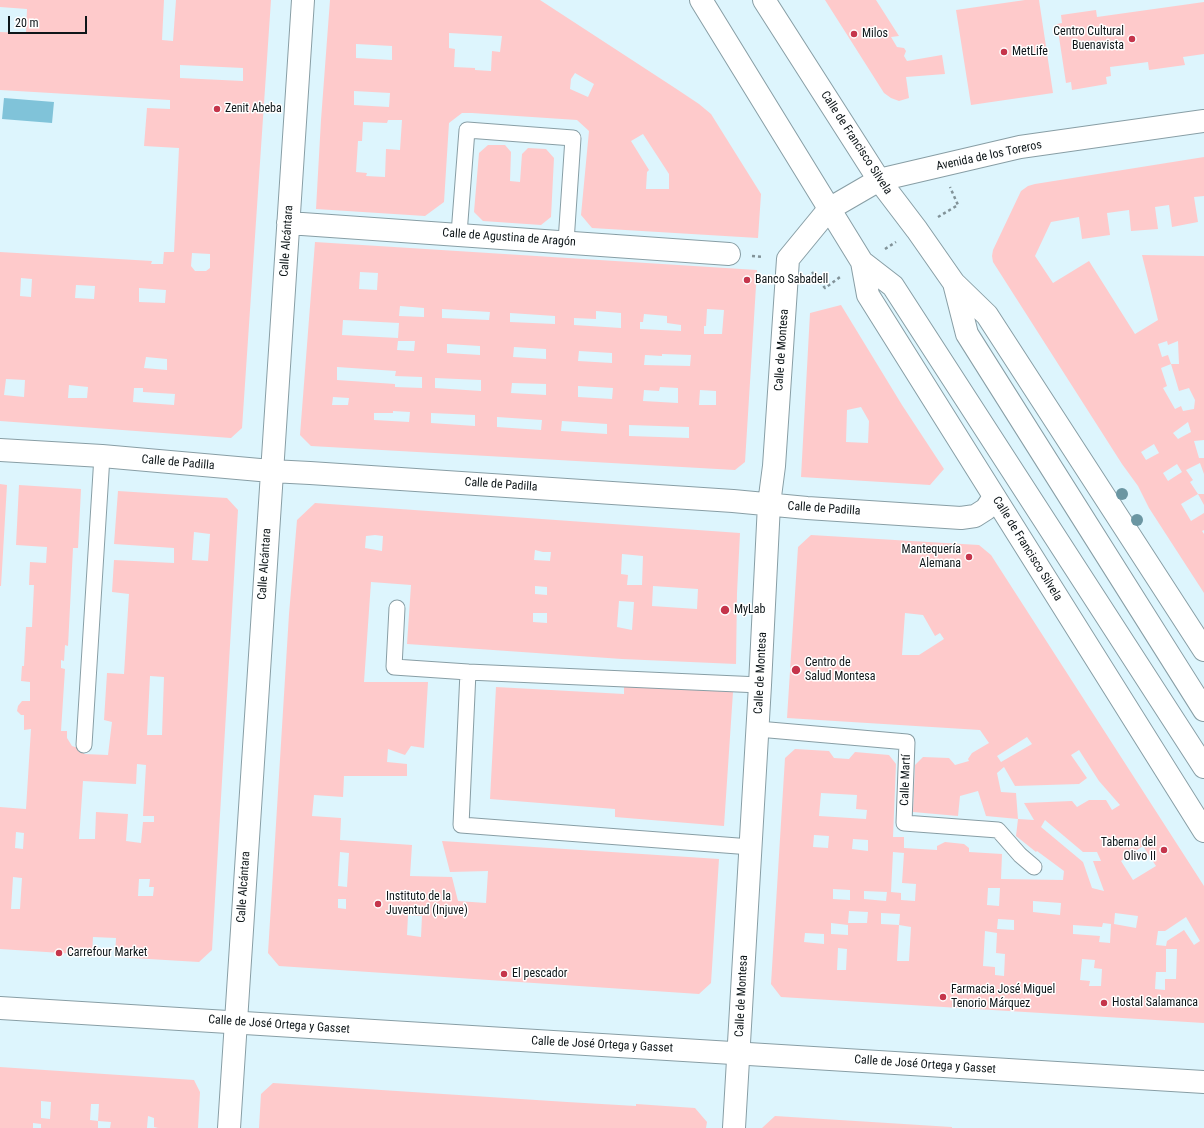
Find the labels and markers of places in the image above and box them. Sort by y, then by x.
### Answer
place label: Centro Cultural Buenavista [1053,25,1124,53]
place label: Milos [862,27,888,41]
marker: Milos [849,29,859,39]
marker: Centro Cultural Buenavista [1127,34,1137,44]
place label: MetLife [1012,45,1048,59]
marker: MetLife [999,47,1009,57]
place label: Zenit Abeba [225,102,282,116]
marker: Zenit Abeba [212,104,222,114]
place label: Banco Sabadell [755,273,828,287]
marker: Banco Sabadell [742,275,752,285]
place label: Mantequería Alemana [902,543,961,571]
marker: Mantequería Alemana [964,552,974,562]
place label: MyLab [734,603,765,617]
marker: MyLab [719,604,731,616]
place label: Centro de Salud Montesa [805,656,876,684]
marker: Centro de Salud Montesa [790,664,802,676]
place label: Taberna del Olivo II [1101,836,1156,864]
marker: Taberna del Olivo II [1159,845,1169,855]
place label: Instituto de la Juventud (Injuve) [386,890,468,918]
marker: Instituto de la Juventud (Injuve) [373,899,383,909]
place label: Carrefour Market [67,946,147,960]
marker: Carrefour Market [54,948,64,958]
place label: El pescador [512,967,567,981]
marker: El pescador [499,969,509,979]
place label: Farmacia José Miguel Tenorio Márquez [951,983,1055,1011]
marker: Farmacia José Miguel Tenorio Márquez [938,992,948,1002]
place label: Hostal Salamanca [1112,996,1198,1010]
marker: Hostal Salamanca [1099,998,1109,1008]

